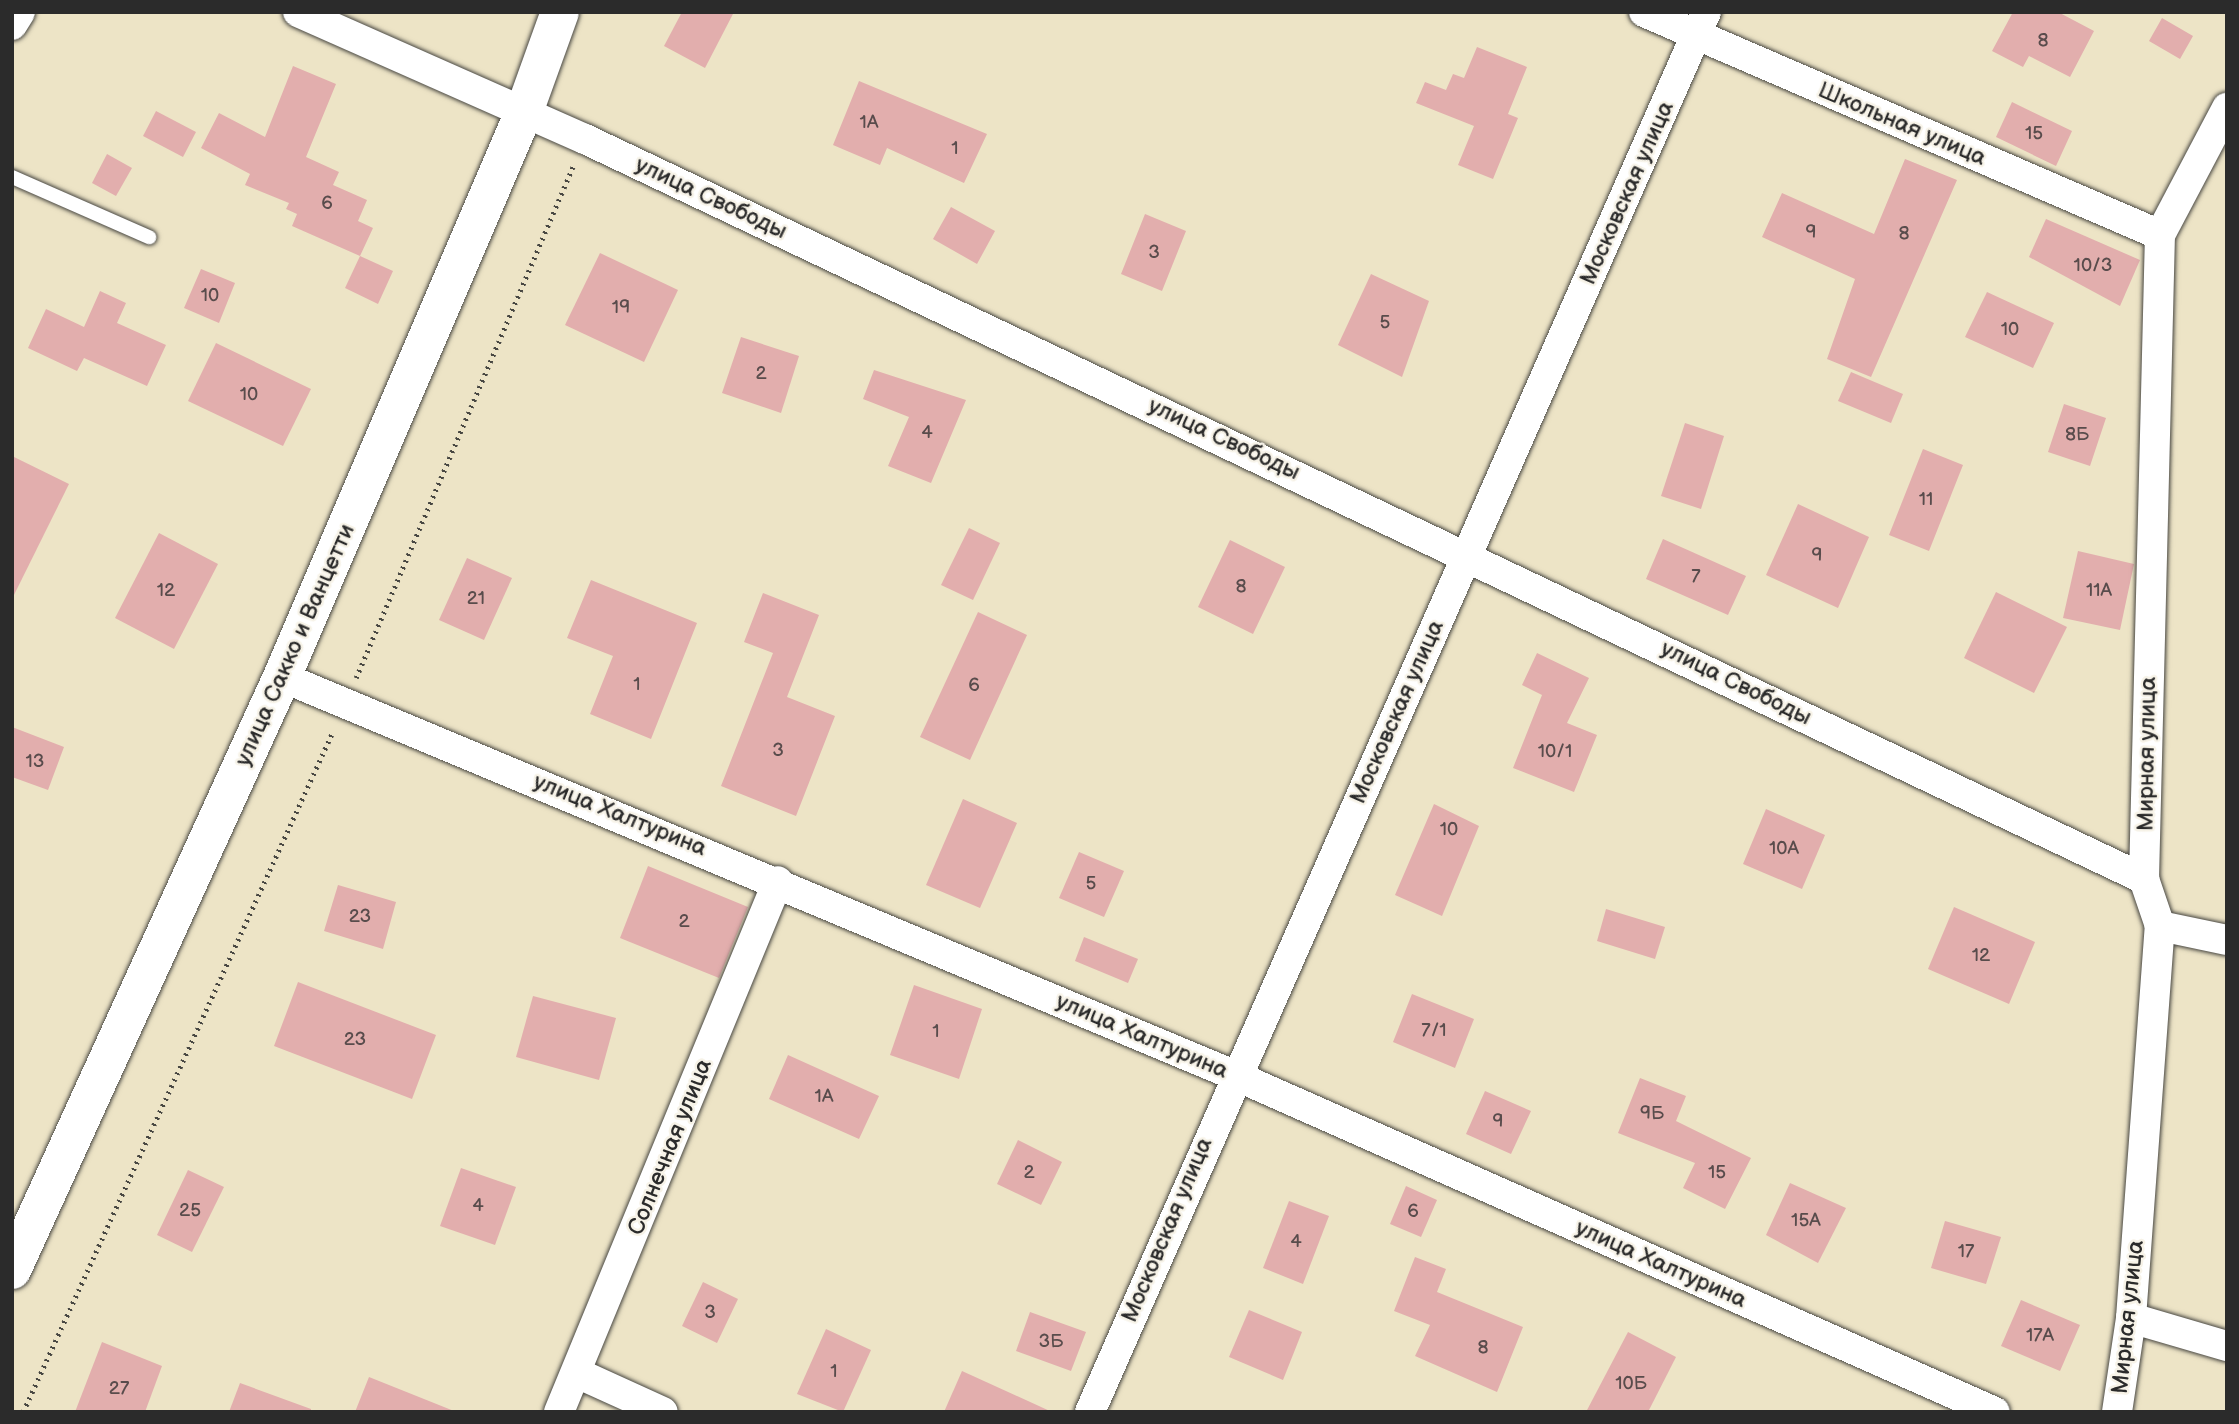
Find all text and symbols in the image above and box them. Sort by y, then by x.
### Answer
house number: 8 [2037,30,2049,52]
street label: Школьная улица [1814,76,1990,172]
street label: Московская улица [1574,97,1680,289]
house number: 1А [860,112,878,134]
house number: 15 [2025,123,2043,145]
house number: 1 [951,138,959,160]
street label: улица Свободы [631,151,791,245]
house number: 6 [321,193,333,215]
house number: 9 [1806,222,1816,244]
house number: 8 [1898,223,1910,245]
house number: 3 [1148,242,1160,264]
house number: 10/3 [2074,255,2112,277]
house number: 10 [201,285,219,307]
house number: 19 [612,297,630,319]
house number: 5 [1380,312,1390,334]
house number: 10 [2001,319,2019,341]
house number: 2 [755,363,767,385]
house number: 10 [240,384,258,406]
street label: улица Свободы [1144,392,1304,486]
house number: 4 [921,422,933,444]
house number: 8Б [2065,424,2089,446]
house number: 11 [1919,489,1933,511]
street label: улица Сакко и Ванцетти [229,520,361,770]
house number: 9 [1812,545,1822,567]
house number: 7 [1691,566,1701,588]
house number: 8 [1235,576,1247,598]
house number: 12 [157,580,175,602]
house number: 11А [2086,580,2112,602]
house number: 21 [467,588,485,610]
street label: Московская улица [1344,616,1450,808]
street label: улица Свободы [1656,635,1816,731]
house number: 1 [633,674,641,696]
house number: 6 [968,675,980,697]
street label: Мирная улица [2132,677,2162,831]
house number: 3 [772,740,784,762]
house number: 10/1 [1538,741,1572,763]
house number: 13 [25,751,45,773]
street label: улица Халтурина [529,768,711,862]
house number: 10 [1440,819,1458,841]
house number: 10А [1769,838,1799,860]
house number: 5 [1086,873,1096,895]
house number: 23 [349,906,371,928]
house number: 2 [678,911,690,933]
house number: 12 [1972,945,1990,967]
street label: улица Халтурина [1052,987,1232,1085]
house number: 7/1 [1421,1020,1447,1042]
house number: 1 [932,1021,940,1043]
house number: 23 [344,1029,366,1051]
street label: Солнечная улица [622,1055,718,1239]
house number: 1А [815,1086,833,1108]
house number: 9Б [1640,1103,1664,1125]
house number: 9 [1493,1111,1503,1133]
street label: Московская улица [1116,1134,1218,1326]
house number: 2 [1023,1162,1035,1184]
house number: 15 [1708,1162,1726,1184]
house number: 4 [472,1195,484,1217]
house number: 25 [179,1200,201,1222]
house number: 6 [1407,1201,1419,1223]
house number: 15А [1791,1210,1821,1232]
street label: улица Халтурина [1571,1214,1751,1314]
house number: 4 [1290,1231,1302,1253]
street label: Мирная улица [2106,1239,2150,1395]
house number: 17 [1958,1241,1974,1263]
house number: 3 [704,1302,716,1324]
house number: 17А [2026,1325,2054,1347]
house number: 3Б [1039,1331,1063,1353]
house number: 8 [1477,1337,1489,1359]
house number: 1 [830,1361,838,1383]
house number: 10Б [1615,1373,1647,1395]
house number: 27 [109,1378,129,1400]

